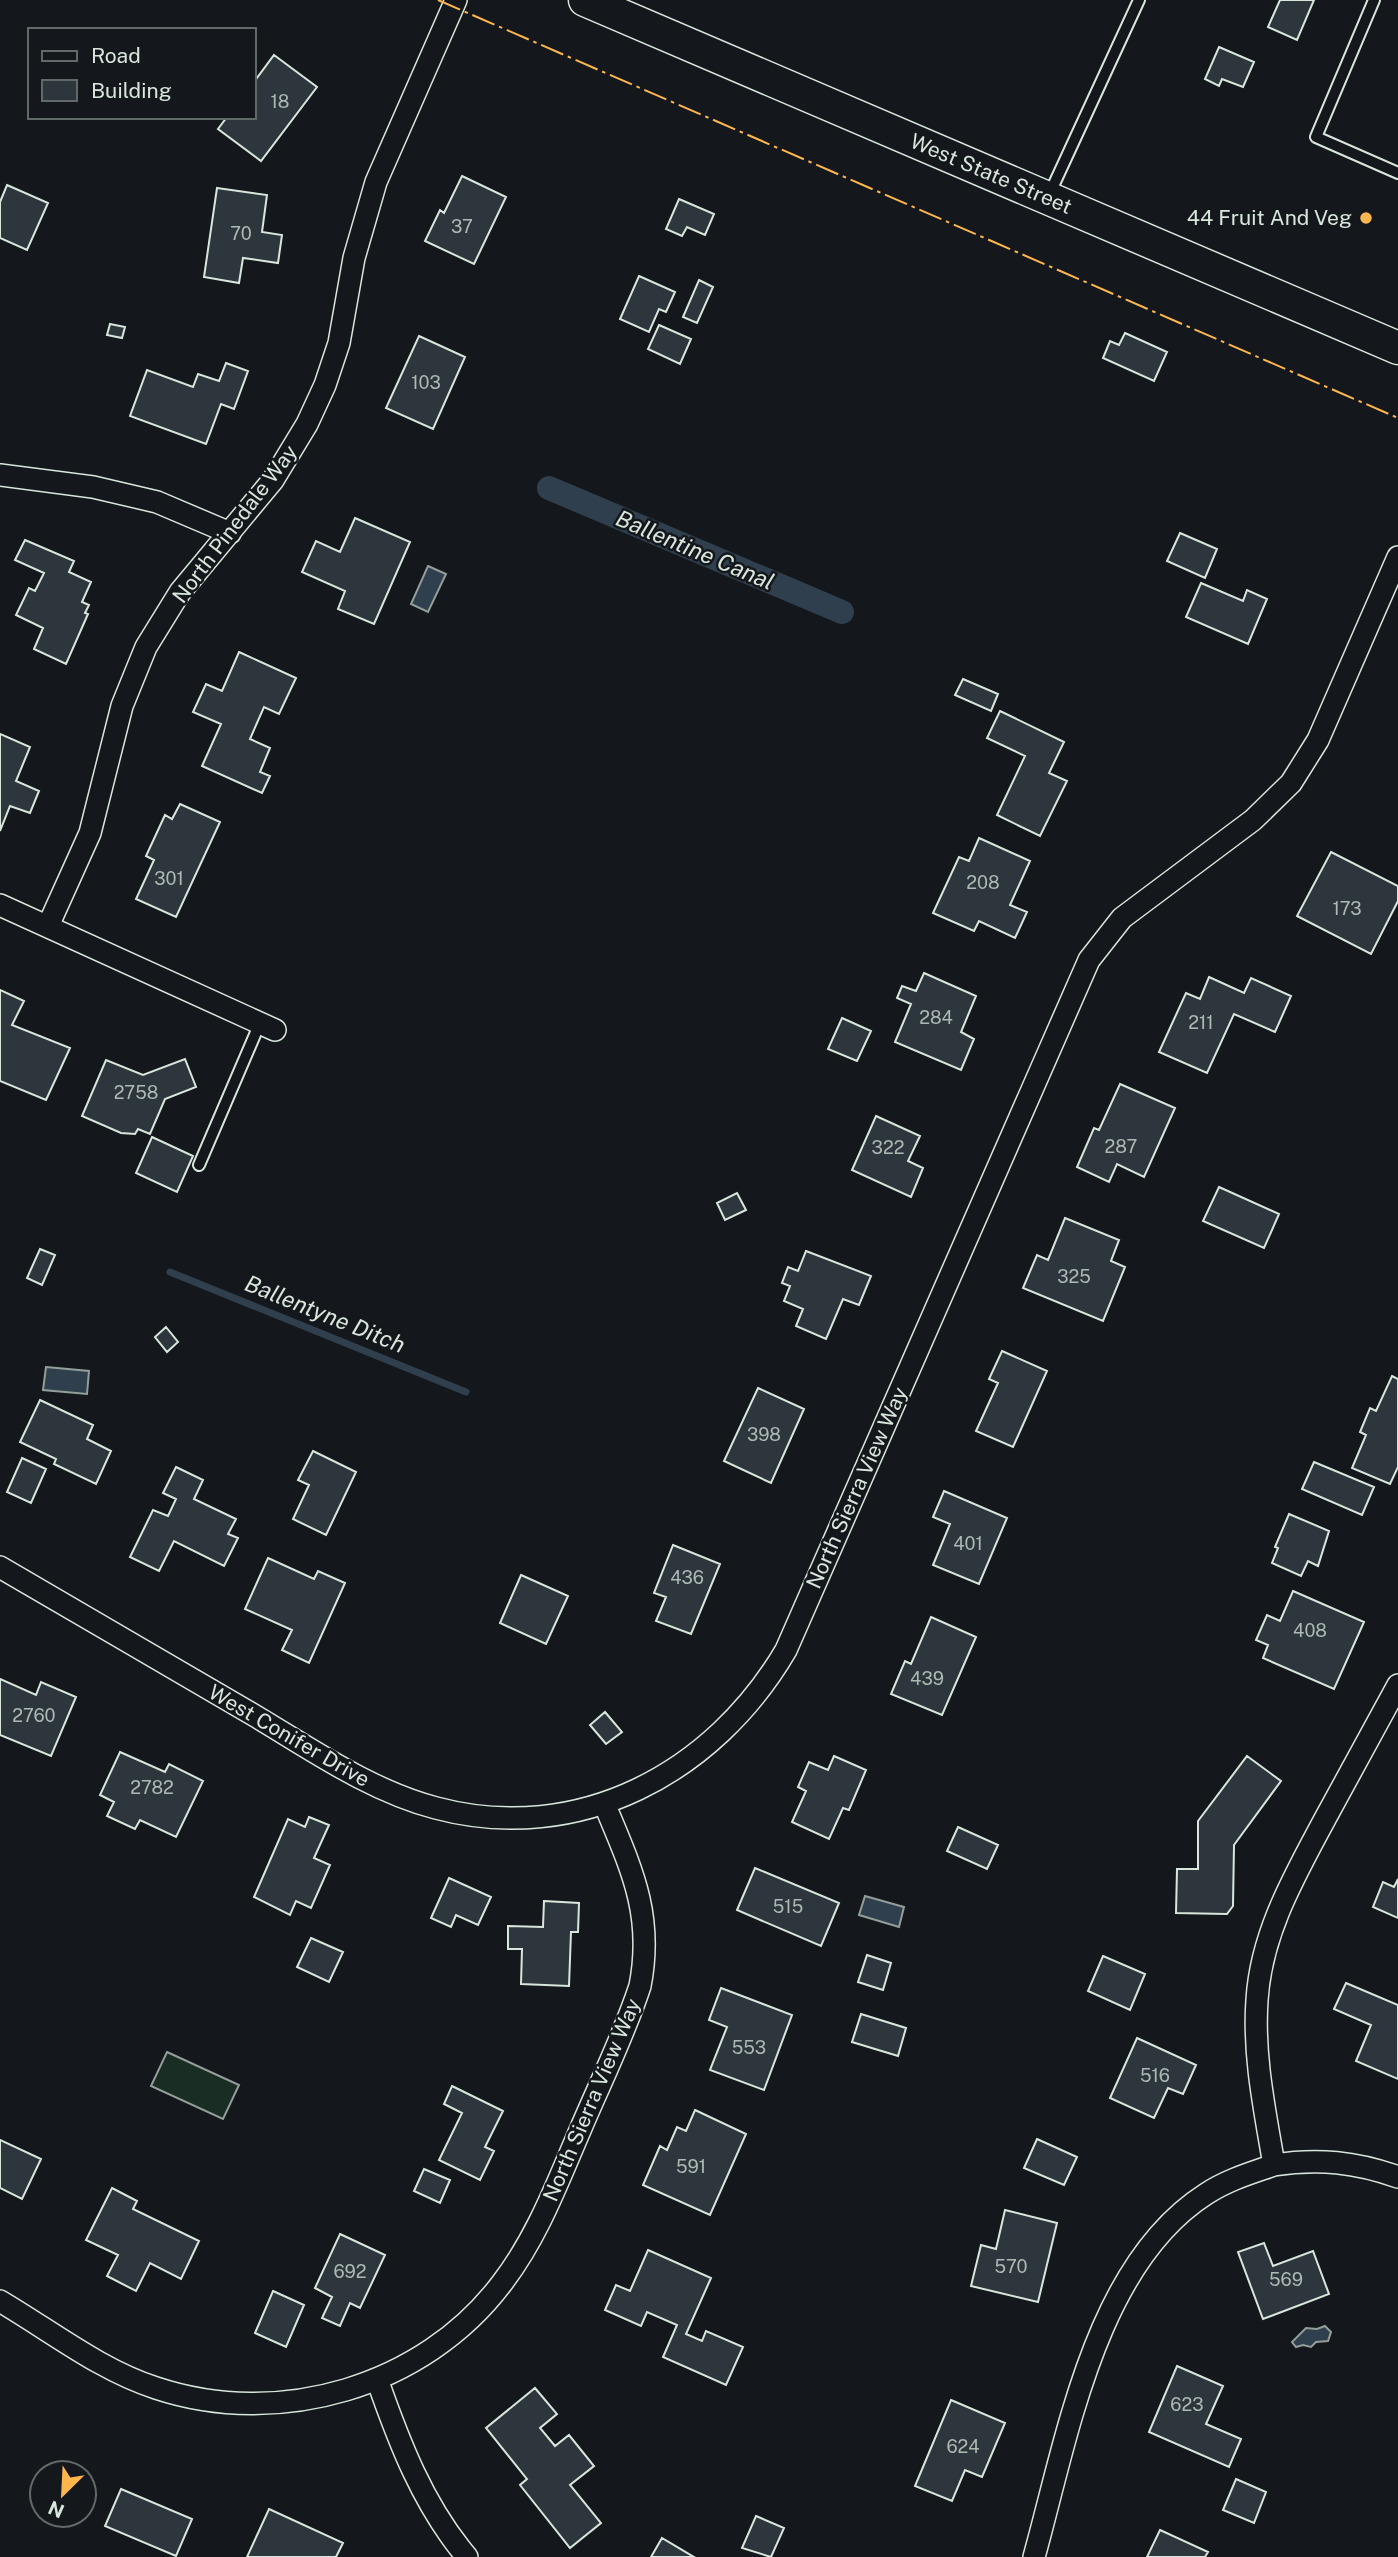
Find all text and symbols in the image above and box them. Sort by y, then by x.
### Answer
legend [28,28,256,119]
text: Road [91,43,141,68]
text: Building [91,78,172,103]
house number: 18 [271,91,289,112]
street label: West State Street [906,128,1076,219]
place label: 44 Fruit And Veg [1187,205,1352,230]
marker: 44 Fruit And Veg [1358,210,1374,226]
house number: 37 [451,216,473,237]
house number: 70 [230,223,252,244]
house number: 103 [411,372,441,393]
street label: North Pinedale Way [167,440,302,608]
water label: Ballentine Canal [612,504,778,595]
house number: 301 [154,868,184,889]
house number: 208 [966,872,1000,893]
house number: 173 [1332,898,1362,919]
house number: 284 [919,1007,953,1028]
house number: 211 [1188,1012,1214,1033]
house number: 2758 [114,1082,158,1103]
house number: 287 [1105,1136,1137,1157]
house number: 322 [872,1137,904,1158]
house number: 325 [1057,1266,1091,1287]
water label: Ballentyne Ditch [241,1269,409,1358]
street label: North Sierra View Way [801,1383,912,1592]
house number: 398 [747,1424,781,1445]
house number: 401 [953,1533,983,1554]
house number: 436 [670,1567,704,1588]
house number: 408 [1293,1620,1327,1641]
house number: 439 [910,1668,944,1689]
street label: West Conifer Drive [204,1679,374,1792]
house number: 2760 [12,1705,56,1726]
house number: 2782 [130,1777,174,1798]
house number: 515 [773,1896,803,1917]
street label: North Sierra View Way [537,1995,646,2205]
house number: 553 [732,2037,766,2058]
house number: 516 [1140,2065,1170,2086]
house number: 591 [676,2156,706,2177]
house number: 570 [995,2256,1028,2277]
house number: 692 [333,2261,367,2282]
house number: 569 [1269,2269,1303,2290]
house number: 623 [1170,2394,1204,2415]
house number: 624 [946,2436,980,2457]
north arrow [28,2459,98,2529]
text: N [45,2496,67,2523]

